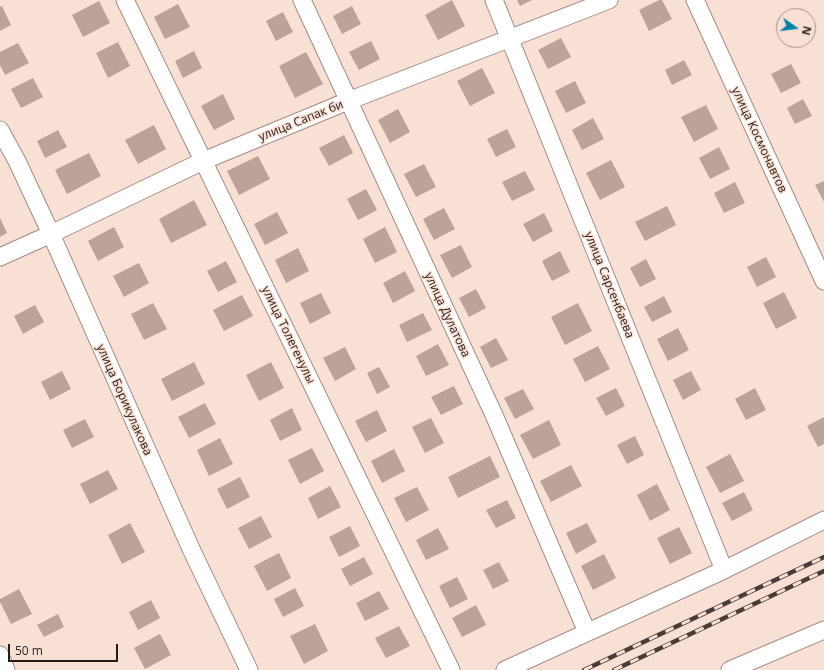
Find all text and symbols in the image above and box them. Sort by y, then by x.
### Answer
north arrow [776,8,816,48]
text: N [799,25,816,37]
street label: улица Космонавтов [728,85,790,195]
street label: улица Сапак би [256,97,346,145]
street label: улица Сарсенбаева [581,230,637,340]
street label: улица Дулатова [421,270,473,360]
street label: улица Толегенулы [258,284,318,386]
street label: улица Борикулакова [93,342,155,458]
scale bar [10,636,120,662]
text: 50 m [15,642,43,659]

